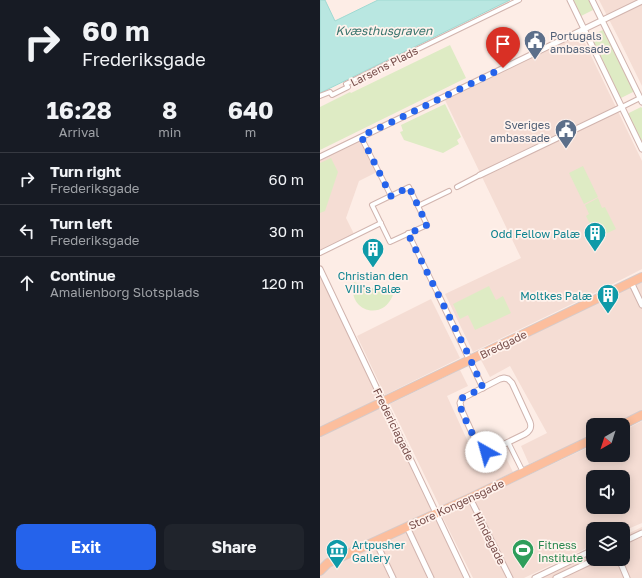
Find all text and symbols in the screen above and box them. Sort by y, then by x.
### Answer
text: 60 m [82,14,149,47]
icon: right [16,16,68,68]
water label: Kvæsthusgraven [336,23,433,38]
pin [486,27,520,68]
public building icon: Portugals ambassade [522,28,548,61]
place label: Portugals ambassade [550,29,610,55]
icon: arrive [492,33,514,55]
street label: Larsens Plads [348,43,420,89]
text: Frederiksgade [82,48,206,70]
text: 16:28 [46,95,112,124]
text: 8 [162,95,177,124]
text: 640 [228,95,274,124]
public building icon: Sveriges ambassade [553,117,579,150]
place label: Sveriges ambassade [490,118,550,144]
text: Arrival [59,124,99,140]
text: min [158,124,181,140]
text: m [245,124,256,140]
text: Turn right [50,162,121,180]
icon: right [16,168,38,190]
text: 60 m [269,170,304,188]
text: Frederiksgade [50,180,139,196]
text: Turn left [50,214,112,232]
icon: left [16,220,38,242]
building icon: Odd Fellow Palæ [582,220,608,253]
text: 30 m [269,222,304,240]
place label: Odd Fellow Palæ [491,227,580,240]
text: Frederiksgade [50,232,139,248]
building icon: Christian den VIII's Palæ [360,236,386,269]
text: Continue [50,266,116,284]
place label: Christian den VIII's Palæ [338,269,408,295]
icon: ahead [16,272,38,294]
text: 120 m [262,274,304,292]
building icon: Moltkes Palæ [595,282,621,315]
text: Amalienborg Slotsplads [50,284,199,300]
place label: Moltkes Palæ [520,289,592,302]
street label: Bredgade [477,327,529,361]
street label: Fredericiagade [371,386,417,462]
north arrow [586,418,630,462]
map controls [586,418,630,566]
position arrow [465,431,507,473]
button: sound [586,470,630,514]
street label: Store Kongensgade [406,476,506,532]
street label: Hindegade [471,510,509,566]
button: layers [586,522,630,566]
button: Exit [16,524,156,570]
button: Share [164,524,304,570]
museum icon: Artpusher Gallery [324,537,350,570]
sports icon: Fitness Institute [510,537,536,570]
place label: Artpusher Gallery [352,538,406,564]
place label: Fitness Institute [538,538,583,564]

